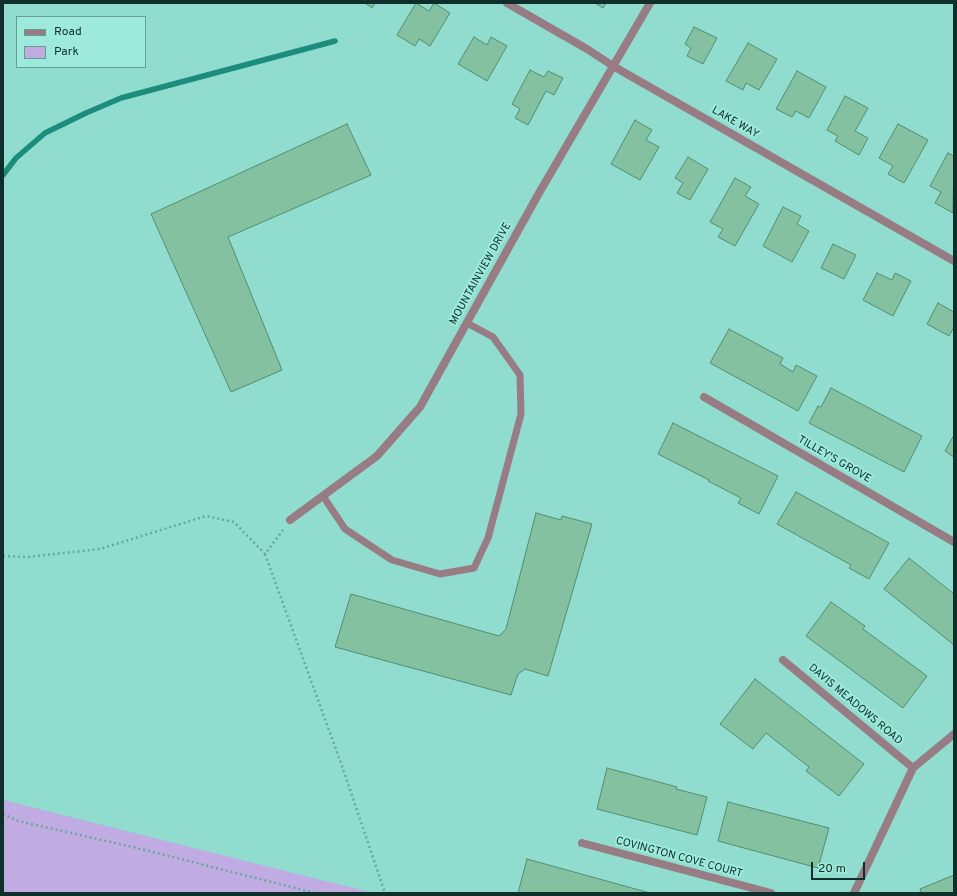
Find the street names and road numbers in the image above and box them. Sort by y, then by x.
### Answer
street label: LAKE WAY [709,104,761,142]
street label: MOUNTAINVIEW DRIVE [447,220,515,328]
street label: TILLEY'S GROVE [795,434,873,486]
street label: DAVIS MEADOWS ROAD [805,662,905,748]
street label: COVINGTON COVE COURT [614,835,744,881]

